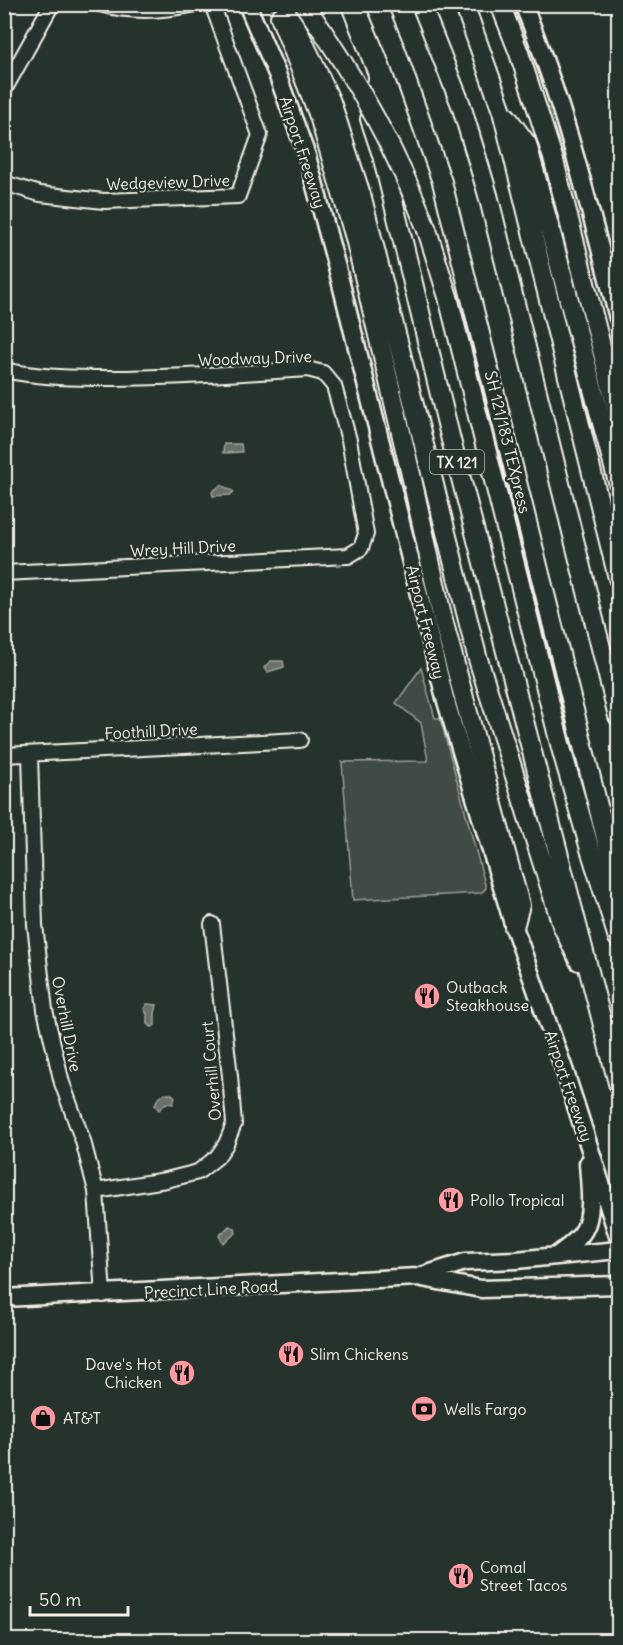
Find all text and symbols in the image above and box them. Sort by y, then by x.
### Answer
street label: Airport Freeway [275,93,331,211]
street label: Wedgeview Drive [106,170,230,194]
street label: Woodway Drive [198,346,312,370]
street label: SH 121/183 TEXpress [481,369,535,515]
road number: TX 121 [430,450,484,474]
street label: Wrey Hill Drive [130,535,236,561]
street label: Airport Freeway [402,563,450,681]
street label: Foothill Drive [104,719,198,743]
street label: Overhill Drive [48,975,86,1073]
place label: Outback Steakhouse [446,977,529,1015]
restaurant icon: Outback Steakhouse [412,981,442,1011]
street label: Overhill Court [197,1020,225,1122]
street label: Airport Freeway [541,1028,597,1144]
restaurant icon: Pollo Tropical [436,1185,466,1215]
place label: Pollo Tropical [470,1190,564,1210]
street label: Precinct Line Road [143,1276,279,1302]
restaurant icon: Slim Chickens [276,1339,306,1369]
place label: Slim Chickens [310,1344,409,1364]
place label: Dave's Hot Chicken [85,1354,163,1392]
restaurant icon: Dave's Hot Chicken [167,1358,197,1388]
bank icon: Wells Fargo [409,1394,439,1424]
place label: Wells Fargo [444,1399,527,1419]
shop icon: AT&T [28,1403,58,1433]
place label: AT&T [63,1408,101,1428]
place label: Comal Street Tacos [480,1557,567,1595]
restaurant icon: Comal Street Tacos [446,1561,476,1591]
scale bar [30,1579,128,1617]
text: 50 m [39,1588,81,1611]

